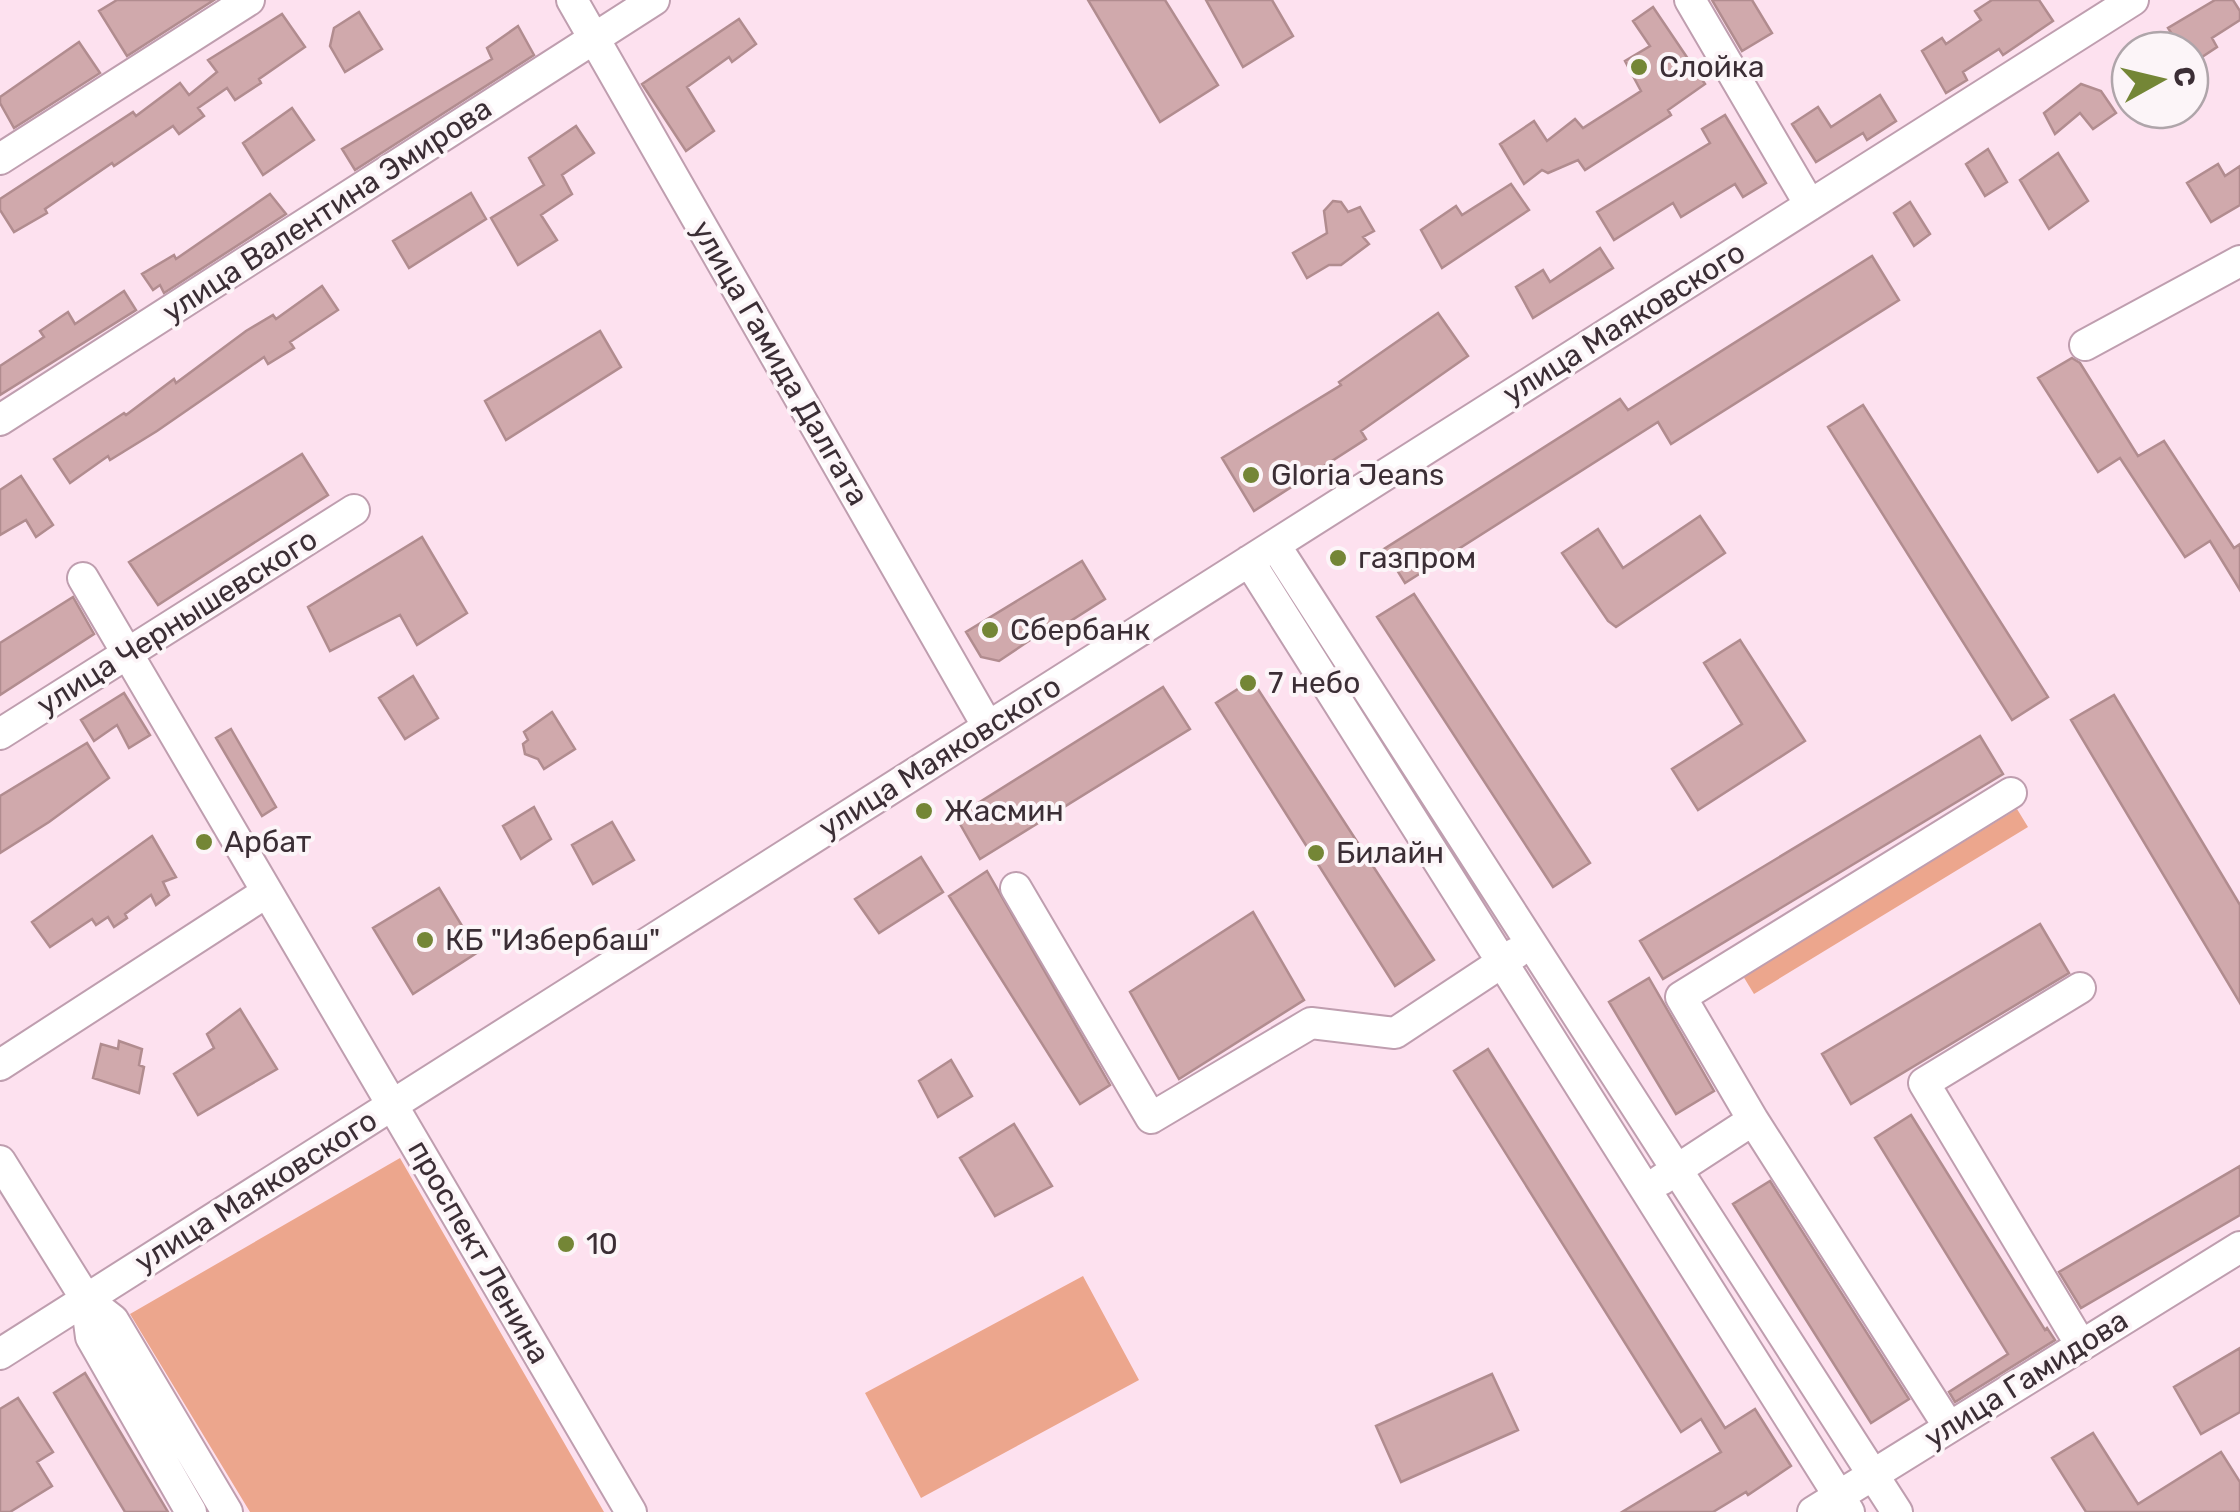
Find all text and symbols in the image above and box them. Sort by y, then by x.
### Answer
north arrow [2110,30,2210,130]
place label: Слойка [1659,49,1765,85]
marker: Слойка [1628,56,1650,78]
text: С [2167,65,2202,89]
street label: улица Валентина Эмирова [156,90,498,330]
street label: улица Гамида Далгата [684,214,876,512]
street label: улица Маяковского [1496,234,1752,412]
place label: Gloria Jeans [1271,457,1444,493]
marker: Gloria Jeans [1240,464,1262,486]
street label: улица Чернышевского [30,521,324,723]
place label: газпром [1358,540,1476,576]
marker: газпром [1327,547,1349,569]
place label: Сбербанк [1010,612,1150,648]
marker: Сбербанк [979,619,1001,641]
place label: 7 небо [1268,665,1360,701]
street label: улица Маяковского [812,668,1068,846]
marker: 7 небо [1237,672,1259,694]
place label: Жасмин [944,793,1064,829]
marker: Жасмин [913,800,935,822]
place label: Арбат [224,824,311,860]
marker: Арбат [193,831,215,853]
place label: Билайн [1336,835,1444,871]
marker: Билайн [1305,842,1327,864]
place label: КБ "Избербаш" [445,922,660,958]
marker: КБ "Избербаш" [414,929,436,951]
street label: улица Маяковского [128,1102,384,1280]
street label: проспект Ленина [400,1134,558,1370]
place label: 10 [586,1226,618,1262]
marker: 10 [555,1233,577,1255]
street label: улица Гамидова [1918,1302,2134,1456]

